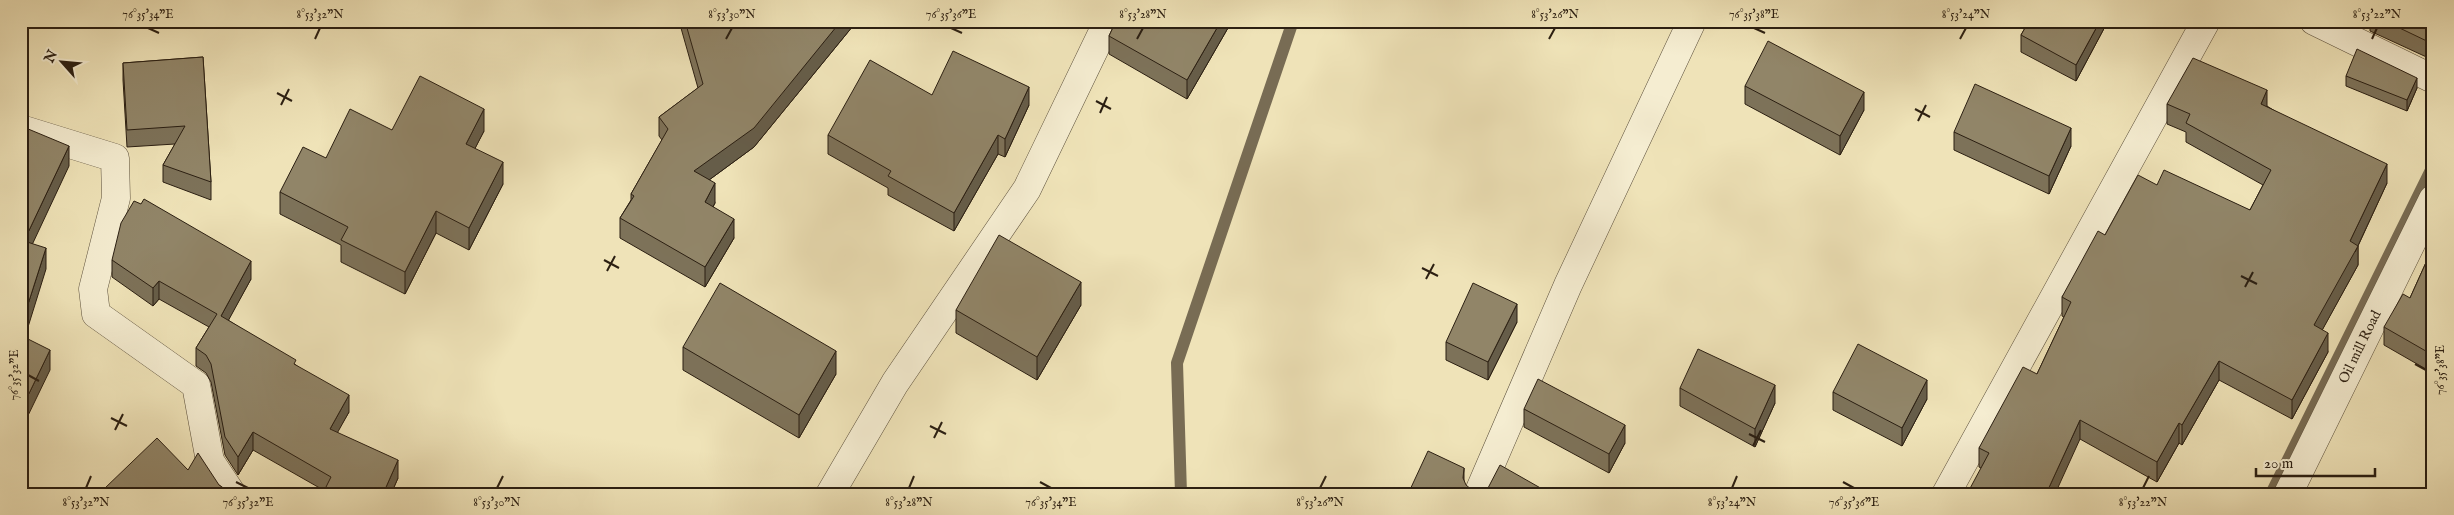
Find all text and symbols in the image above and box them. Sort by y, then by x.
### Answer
text: 76°35'34"E [122,7,174,22]
text: 8°53'32"N [296,7,344,22]
text: 8°53'30"N [708,7,756,22]
text: 76°35'36"E [926,7,976,22]
text: 8°53'28"N [1119,7,1167,22]
text: 8°53'26"N [1531,7,1579,22]
text: 76°35'38"E [1729,7,1779,22]
text: 8°53'24"N [1942,7,1991,22]
text: 8°53'22"N [2353,7,2402,22]
north arrow [38,38,88,88]
text: N [40,47,62,67]
street label: Oil mill Road [2335,307,2386,387]
text: 76°35'38"E [2433,345,2448,395]
text: 76°35'32"E [7,349,22,401]
scale bar [2256,445,2375,477]
text: 20 m [2264,454,2294,473]
text: 8°53'32"N [62,495,110,510]
text: 76°35'32"E [222,495,274,510]
text: 8°53'30"N [473,495,521,510]
text: 8°53'28"N [885,495,933,510]
text: 76°35'34"E [1025,495,1077,510]
text: 8°53'26"N [1296,495,1344,510]
text: 8°53'24"N [1708,495,1757,510]
text: 76°35'36"E [1829,495,1879,510]
text: 8°53'22"N [2119,495,2168,510]

